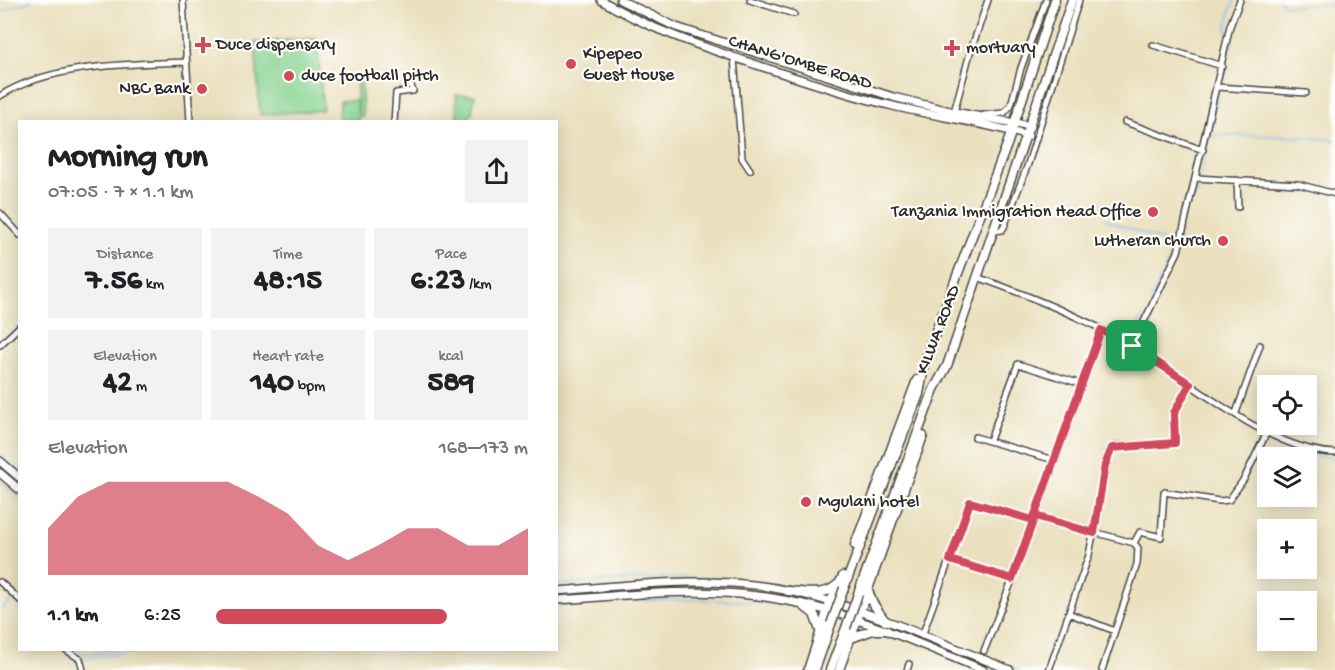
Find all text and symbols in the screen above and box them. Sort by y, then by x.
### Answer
street label: CHANG'OMBE ROAD [726,31,875,95]
place label: Duce dispensary [215,35,336,56]
marker: Duce dispensary [194,36,212,54]
place label: mortuary [966,38,1036,59]
marker: mortuary [943,39,961,57]
place label: Kipepeo Guest House [583,44,675,86]
marker: Kipepeo Guest House [564,57,578,71]
place label: duce football pitch [301,66,439,87]
marker: duce football pitch [282,69,296,83]
place label: NBC Bank [119,79,192,100]
marker: NBC Bank [195,82,209,96]
text: Morning run [48,140,208,178]
button: share [465,140,528,203]
text: 07:05 · 7 × 1.1 km [48,182,193,205]
place label: Tanzania Immigration Head Office [891,202,1142,223]
marker: Tanzania Immigration Head Office [1146,205,1160,219]
place label: Lutheran church [1094,231,1211,252]
marker: Lutheran church [1216,234,1230,248]
text: Distance [97,246,153,265]
text: Time [273,246,303,265]
text: Pace [435,246,467,265]
text: 7.56 [86,265,142,300]
text: 48:15 [254,265,322,300]
text: 6:23 [410,265,465,300]
text: km [142,276,164,295]
text: /km [465,276,492,295]
street label: KILWA ROAD [912,282,966,377]
pin [1106,320,1157,371]
icon: arrive [1115,329,1148,362]
text: Elevation [93,348,157,367]
text: Heart rate [252,348,324,367]
text: kcal [439,348,463,367]
text: 42 [103,367,132,402]
text: 140 [251,367,294,402]
text: 589 [427,367,475,402]
map controls [1257,375,1317,651]
button: locate [1257,375,1317,435]
text: m [132,378,147,397]
text: bpm [294,378,325,397]
text: Elevation [48,438,128,461]
text: 168–173 m [439,438,528,461]
button: layers [1257,447,1317,507]
place label: Mgulani hotel [818,492,919,513]
marker: Mgulani hotel [799,495,813,509]
button: + [1257,519,1317,579]
button: − [1257,591,1317,651]
text: 1.1 km [48,605,98,628]
text: 6:25 [144,605,181,628]

